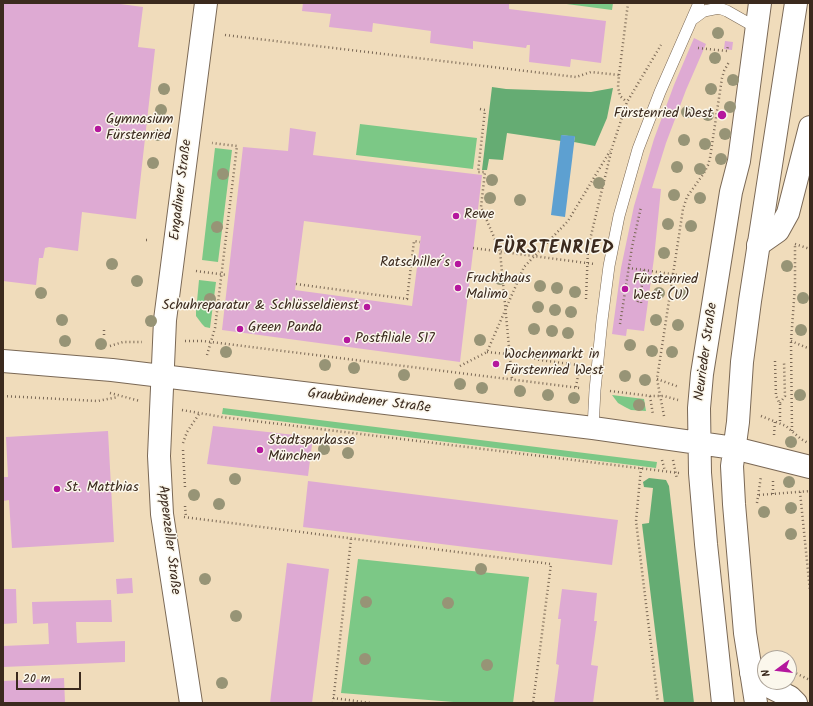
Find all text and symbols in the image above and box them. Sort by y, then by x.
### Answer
place label: Fürstenried West [614,107,713,123]
marker: Fürstenried West [716,109,728,121]
place label: Gymnasium Fürstenried [106,113,173,146]
marker: Gymnasium Fürstenried [93,124,103,134]
street label: Engadiner Straße [167,138,197,242]
place label: Rewe [464,208,494,224]
marker: Rewe [451,211,461,221]
district label: FÜRSTENRIED [493,239,615,261]
place label: Ratschiller´s [380,256,450,272]
marker: Ratschiller´s [453,259,463,269]
place label: Fruchthaus Malimo [466,272,531,304]
place label: Fürstenried West (U) [633,273,698,306]
marker: Fruchthaus Malimo [453,283,463,293]
marker: Fürstenried West (U) [620,284,630,294]
place label: Schuhreparatur & Schlüsseldienst [162,299,359,315]
marker: Schuhreparatur & Schlüsseldienst [362,302,372,312]
street label: Neurieder Straße [692,302,722,402]
place label: Green Panda [248,321,322,337]
marker: Green Panda [235,324,245,334]
place label: Postfiliale 517 [355,332,435,348]
marker: Postfiliale 517 [342,335,352,345]
place label: Wochenmarkt in Fürstenried West [504,348,603,380]
marker: Wochenmarkt in Fürstenried West [491,359,501,369]
street label: Graubündener Straße [307,386,431,418]
place label: Stadtsparkasse München [268,434,355,466]
marker: Stadtsparkasse München [255,445,265,455]
place label: St. Matthias [65,481,139,497]
marker: St. Matthias [52,484,62,494]
street label: Appenzeller Straße [153,484,183,596]
north arrow [757,650,797,690]
scale bar [18,664,83,690]
text: N [757,667,776,679]
text: 20 m [23,669,50,688]

